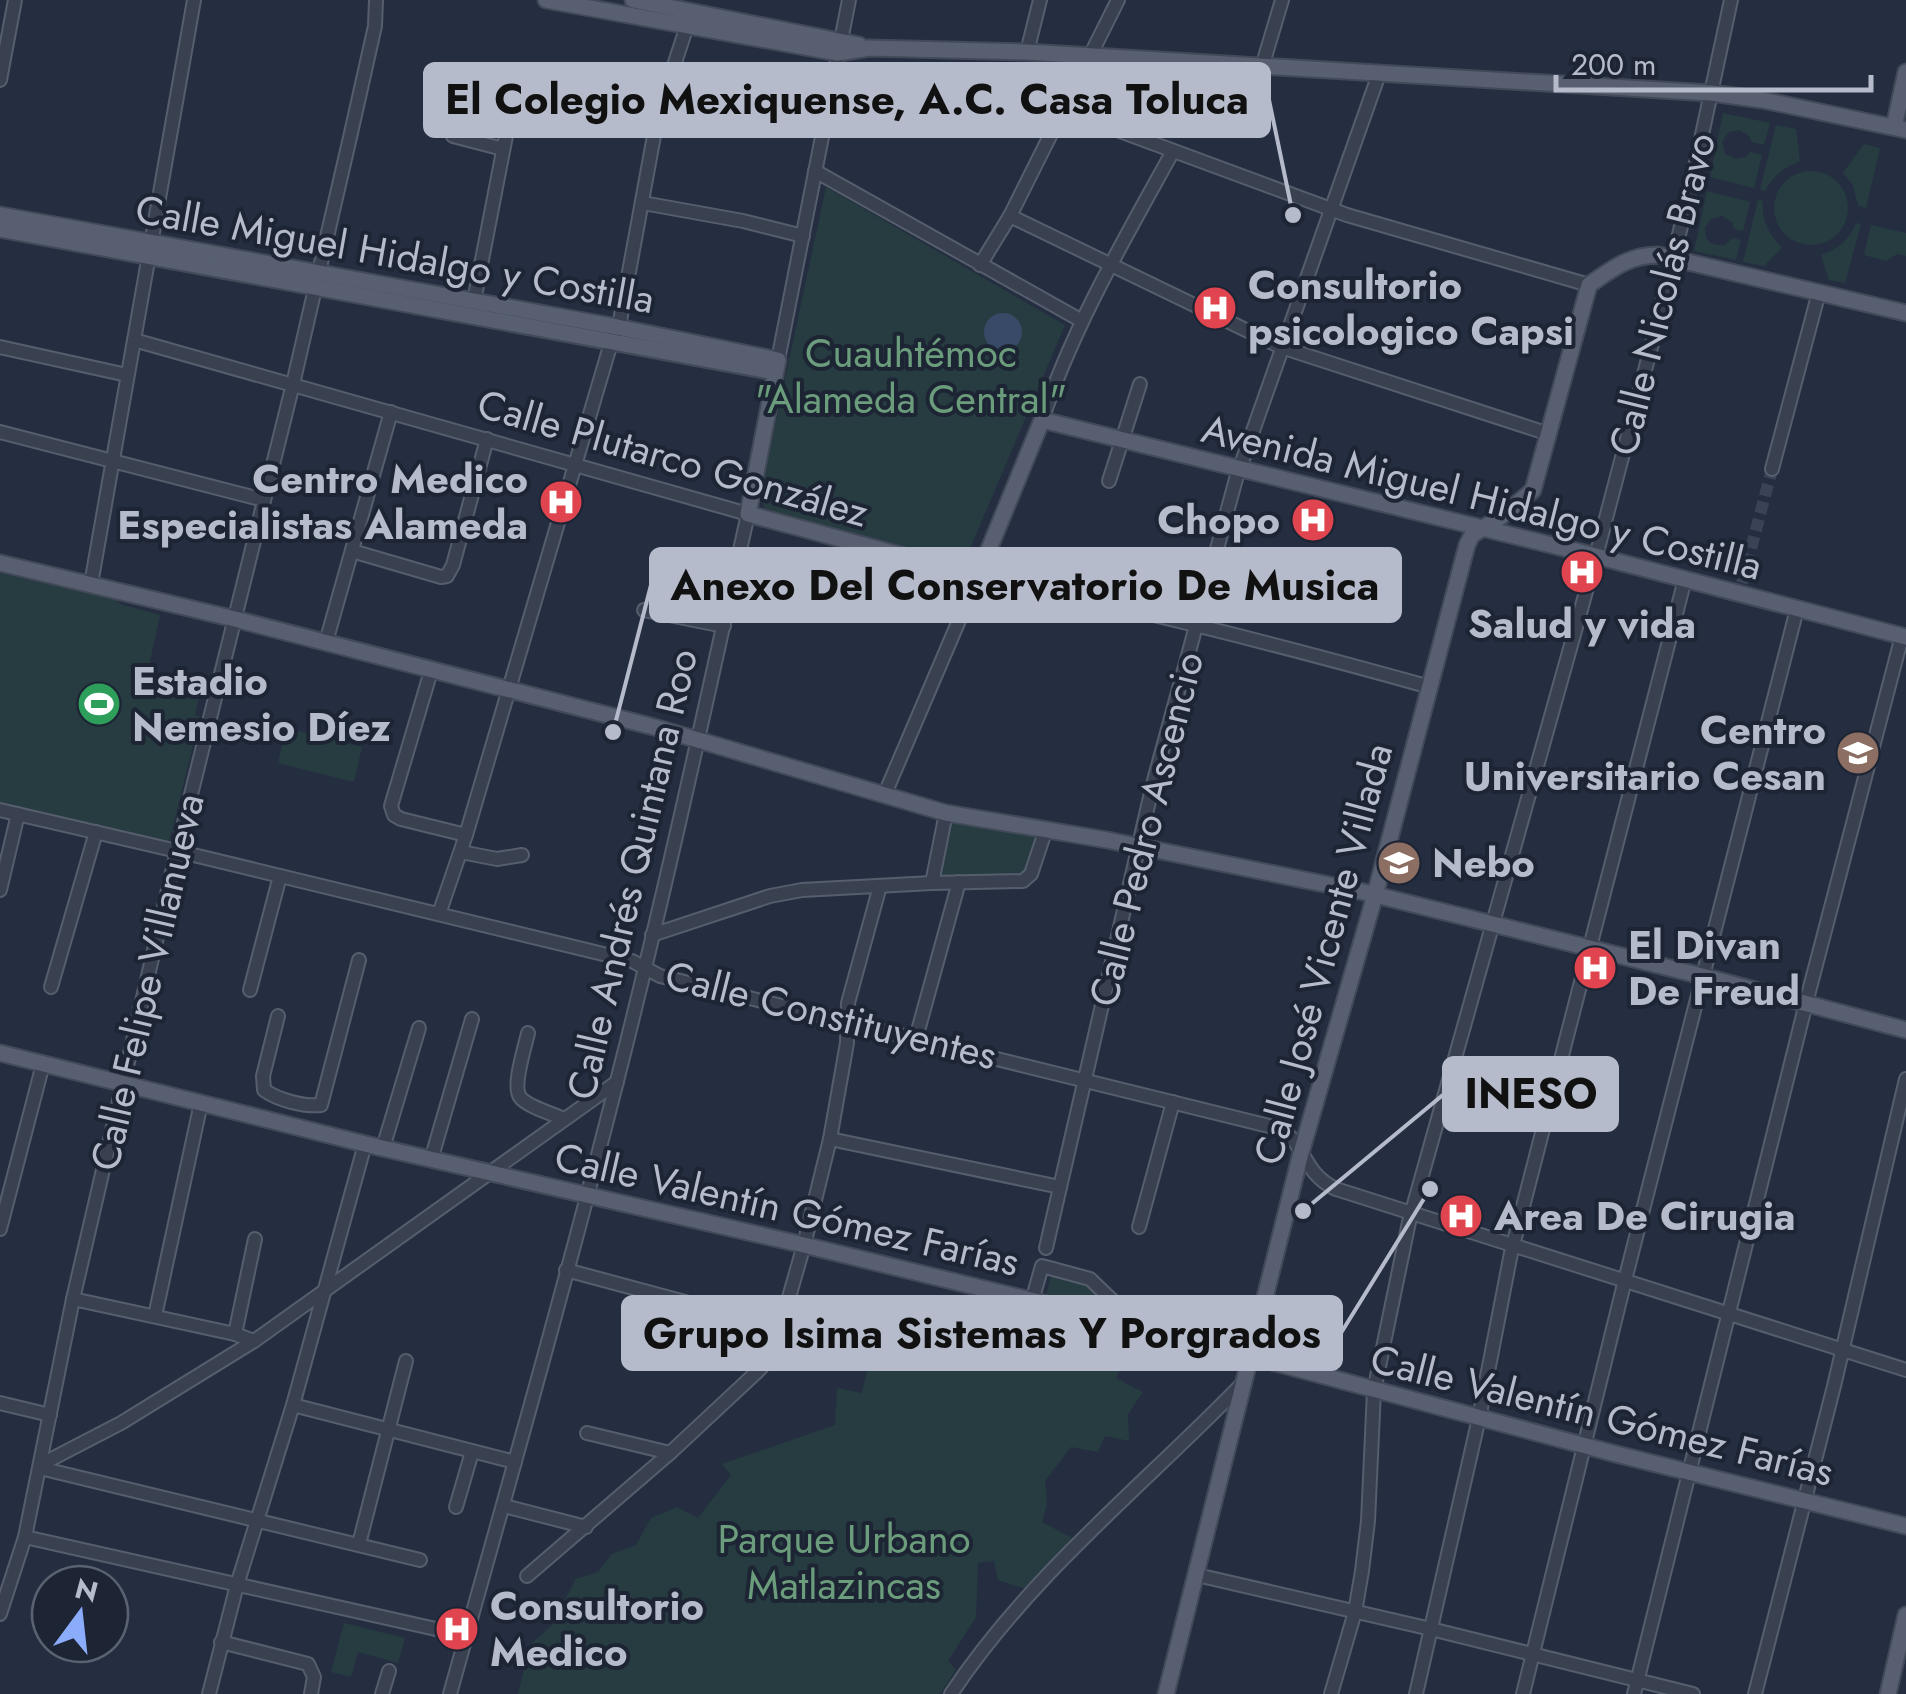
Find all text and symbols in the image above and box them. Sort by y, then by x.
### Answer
scale bar [1556,30,1871,92]
text: 200 m [1571,43,1656,86]
callout: El Colegio Mexiquense, A.C. Casa Toluca [425,64,1269,136]
text: El Colegio Mexiquense, A.C. Casa Toluca [445,69,1249,130]
street label: Calle Nicolás Bravo [1594,127,1730,461]
street label: Calle Miguel Hidalgo y Costilla [131,180,659,328]
place label: Consultorio psicologico Capsi [1248,256,1574,360]
hospital icon: Consultorio psicologico Capsi [1192,285,1238,331]
park label: Cuauhtémoc "Alameda Central" [755,324,1067,428]
street label: Calle Plutarco González [471,374,875,542]
street label: Avenida Miguel Hidalgo y Costilla [1196,399,1768,595]
place label: Centro Medico Especialistas Alameda [117,450,528,554]
hospital icon: Centro Medico Especialistas Alameda [538,479,584,525]
place label: Chopo [1157,491,1280,549]
hospital icon: Chopo [1290,497,1336,543]
callout: Anexo Del Conservatorio De Musica [651,549,1400,621]
hospital icon: Salud y vida [1559,549,1605,595]
text: Anexo Del Conservatorio De Musica [670,555,1379,616]
place label: Salud y vida [1468,595,1696,653]
street label: Calle Andrés Quintana Roo [552,643,712,1105]
street label: Calle Pedro Ascencio [1074,646,1218,1012]
place label: Estadio Nemesio Díez [132,652,391,756]
sports icon: Estadio Nemesio Díez [76,681,122,727]
place label: Centro Universitario Cesan [1464,701,1826,805]
school or university icon: Centro Universitario Cesan [1835,730,1881,776]
street label: Calle José Vicente Villada [1239,737,1407,1171]
street label: Calle Felipe Villanueva [75,788,219,1176]
place label: Nebo [1432,834,1535,892]
school or university icon: Nebo [1376,840,1422,886]
place label: El Divan De Freud [1628,916,1800,1020]
hospital icon: El Divan De Freud [1572,945,1618,991]
street label: Calle Constituyentes [659,946,1003,1084]
callout: INESO [1444,1058,1617,1130]
text: INESO [1465,1063,1597,1124]
street label: Calle Valentín Gómez Farías [549,1127,1025,1291]
place label: Area De Cirugia [1493,1187,1795,1245]
hospital icon: Area De Cirugia [1438,1193,1484,1239]
callout: Grupo Isima Sistemas Y Porgrados [623,1297,1341,1369]
text: Grupo Isima Sistemas Y Porgrados [643,1303,1321,1364]
street label: Calle Valentín Gómez Farías [1365,1329,1839,1501]
park label: Parque Urbano Matlazincas [717,1510,971,1614]
north arrow [30,1564,130,1664]
text: N [70,1568,102,1613]
place label: Consultorio Medico [490,1577,704,1681]
hospital icon: Consultorio Medico [434,1606,480,1652]

